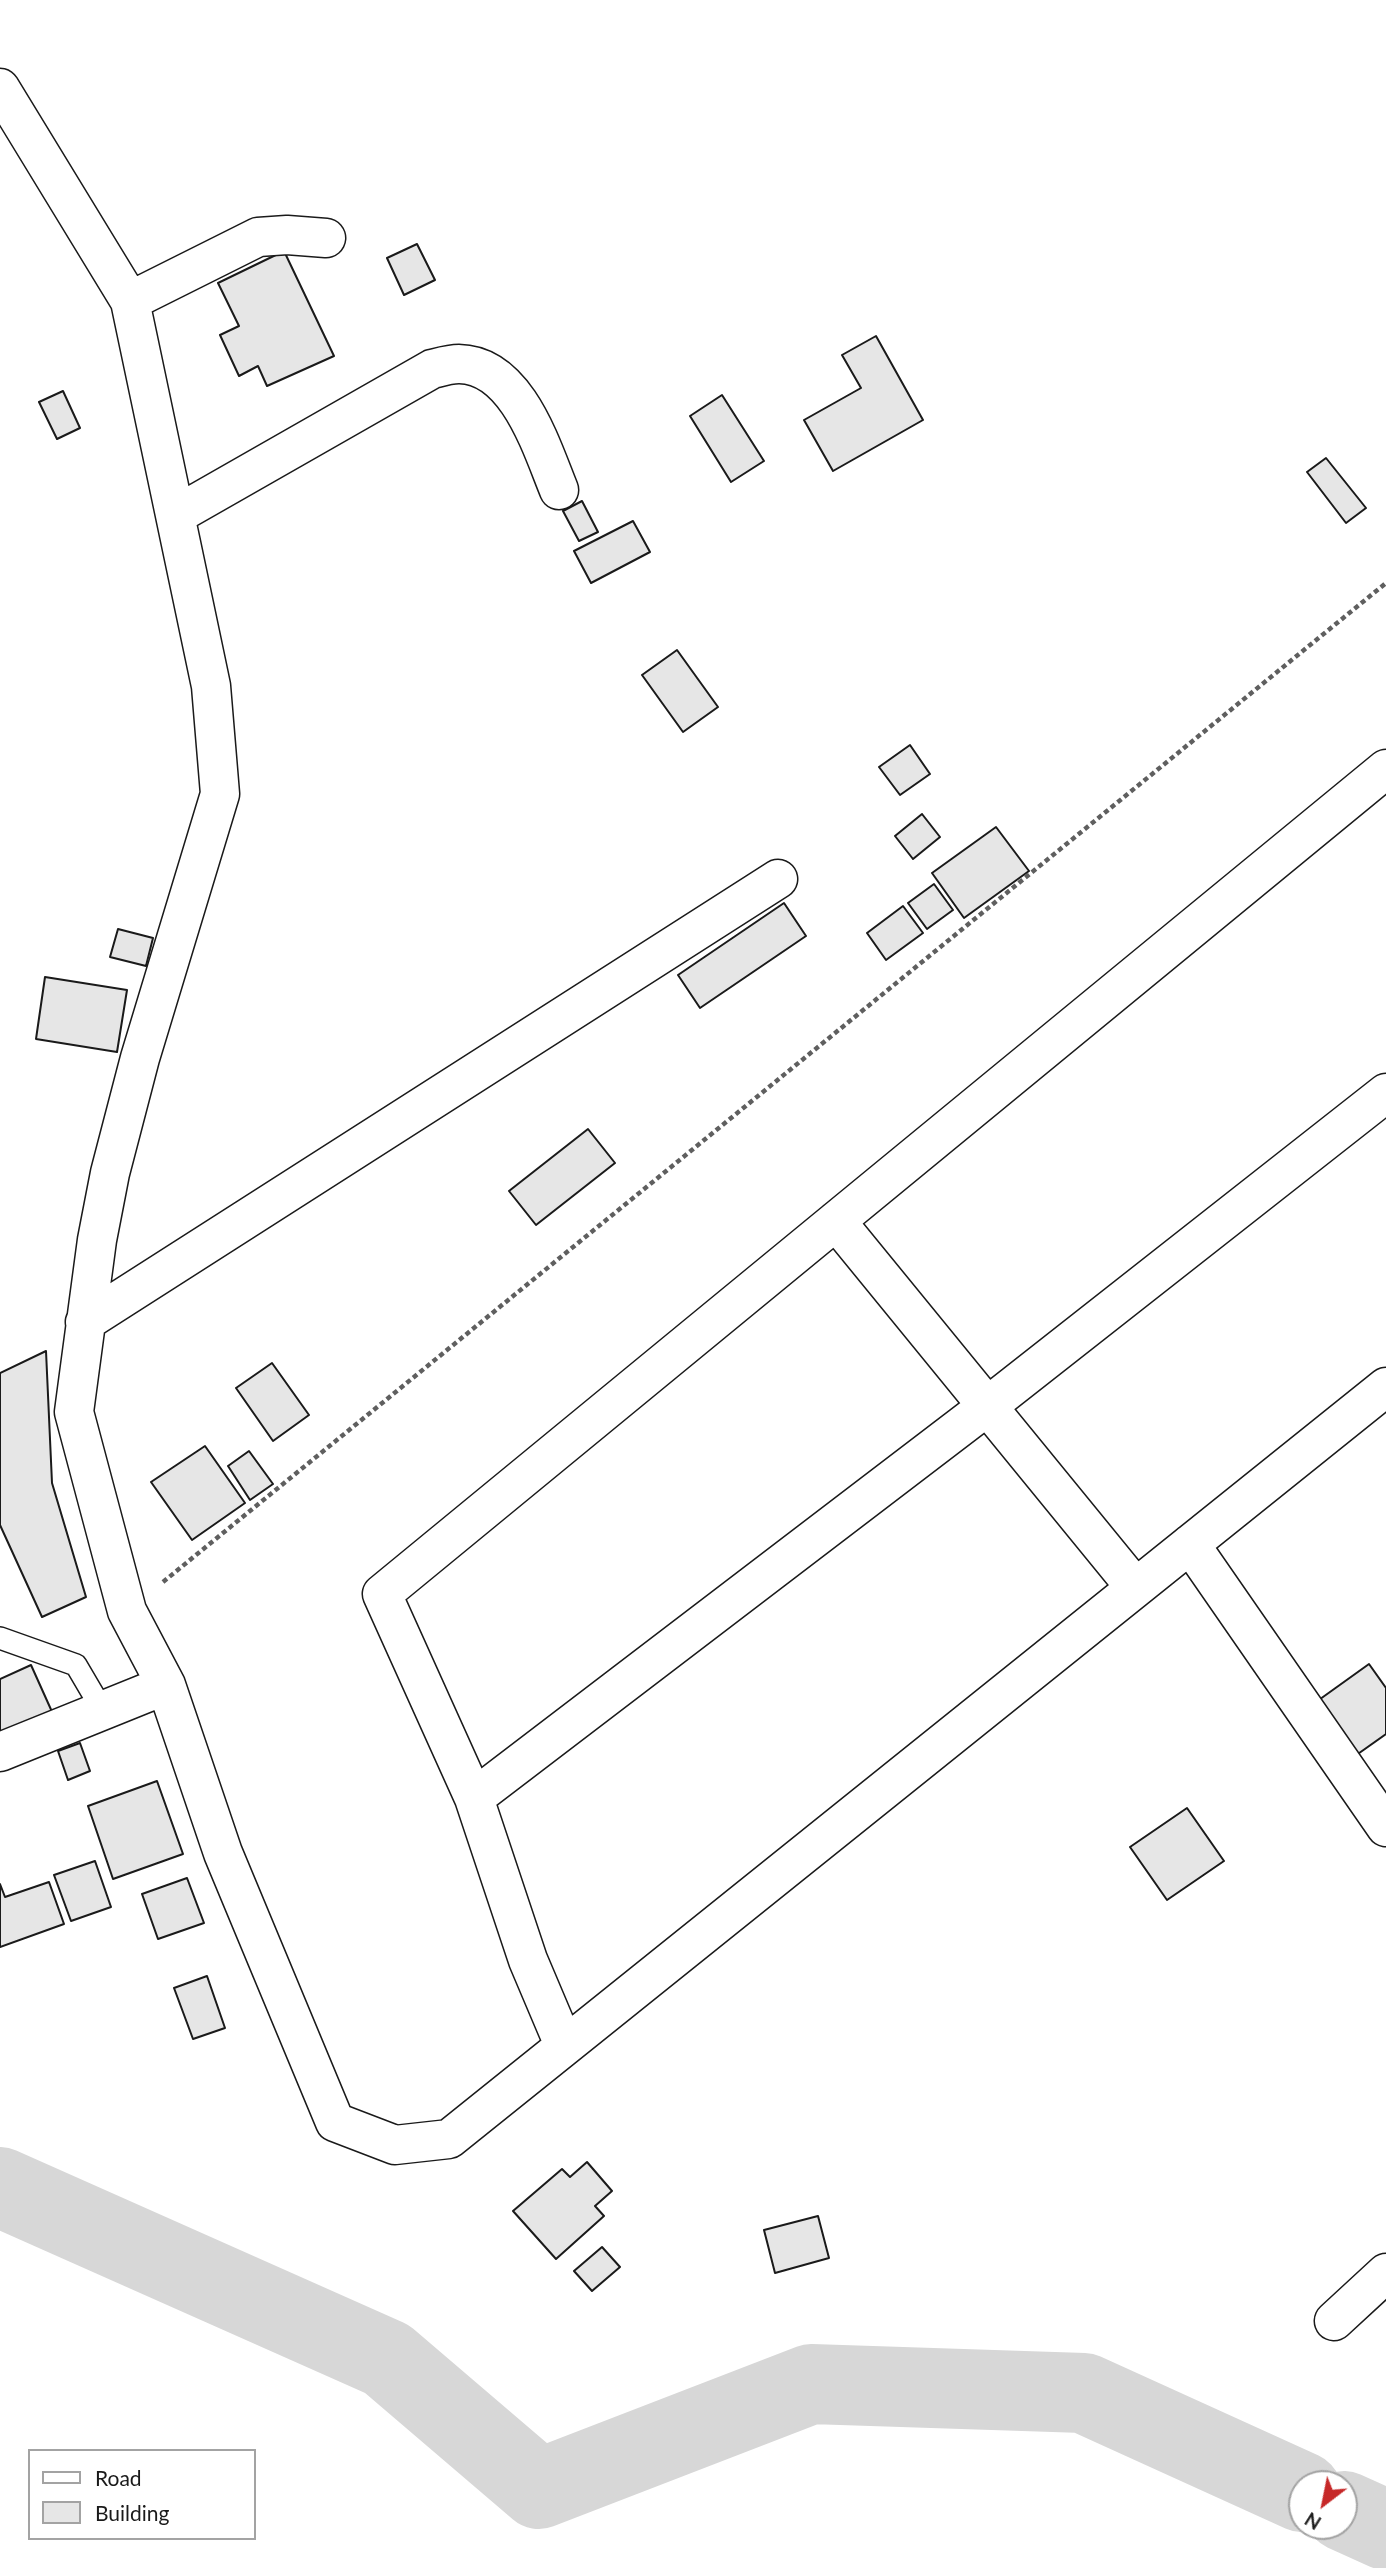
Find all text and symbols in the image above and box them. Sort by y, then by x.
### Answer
legend [28,2449,256,2540]
text: Road [95,2465,142,2490]
north arrow [1288,2470,1358,2540]
text: Building [95,2500,170,2525]
text: N [1300,2508,1325,2535]

